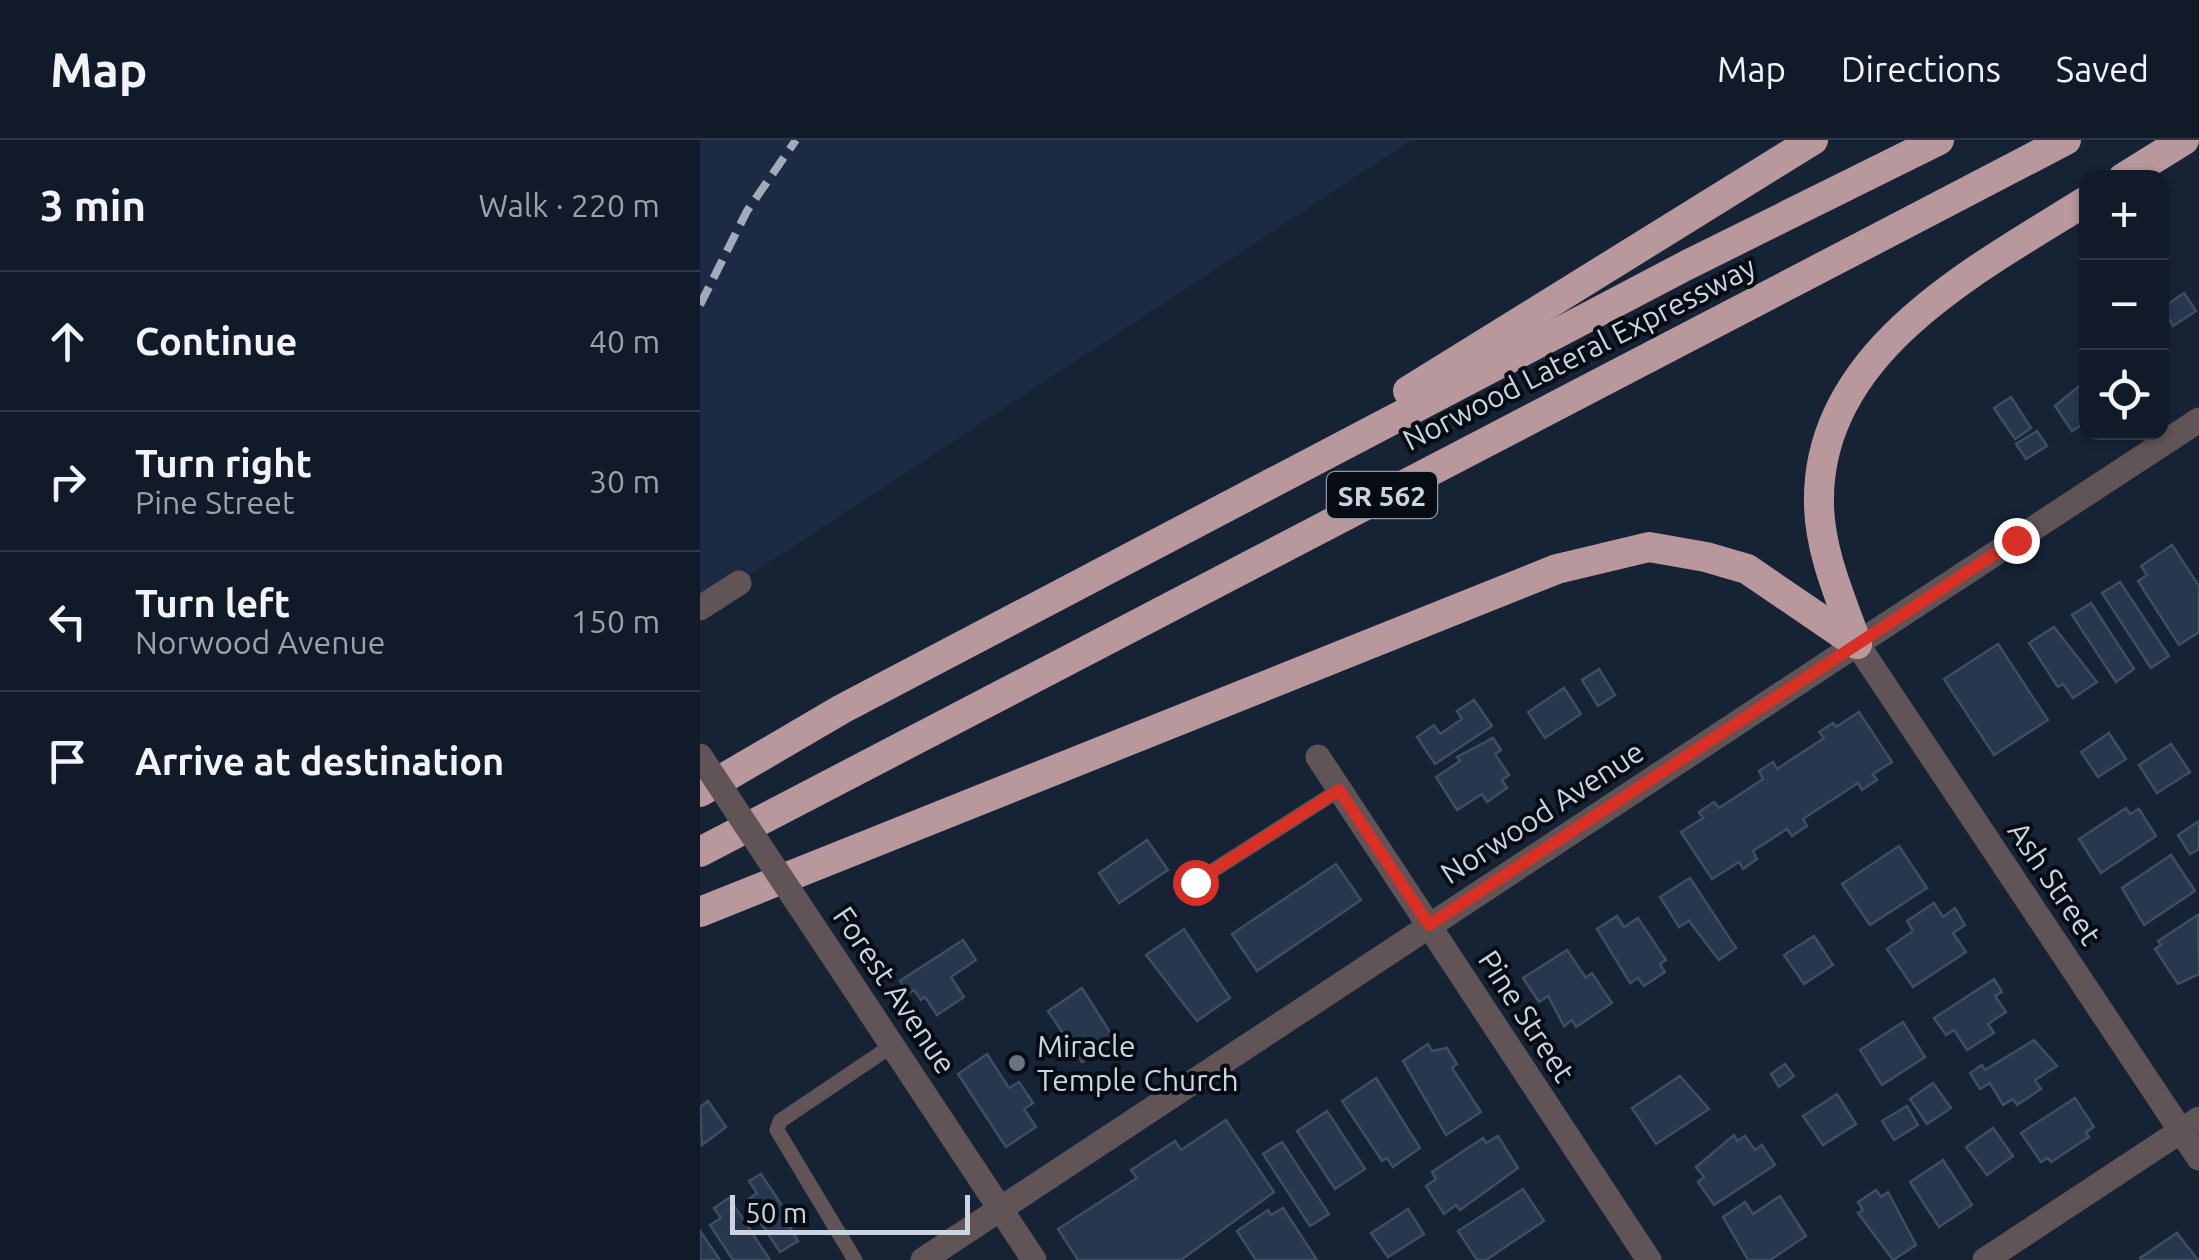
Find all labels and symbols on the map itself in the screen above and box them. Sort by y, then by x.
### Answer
street label: Norwood Lateral Expressway [1397,249,1761,457]
road number: SR 562 [1327,472,1437,518]
route end [1994,518,2040,564]
street label: Norwood Avenue [1434,734,1650,890]
street label: Ash Street [2002,815,2109,951]
route start [1173,860,1219,906]
street label: Forest Avenue [827,900,963,1080]
street label: Pine Street [1472,944,1582,1088]
place label: Miracle Temple Church [1037,1029,1239,1097]
marker: Miracle Temple Church [1006,1052,1028,1074]
scale bar [730,1190,970,1234]

